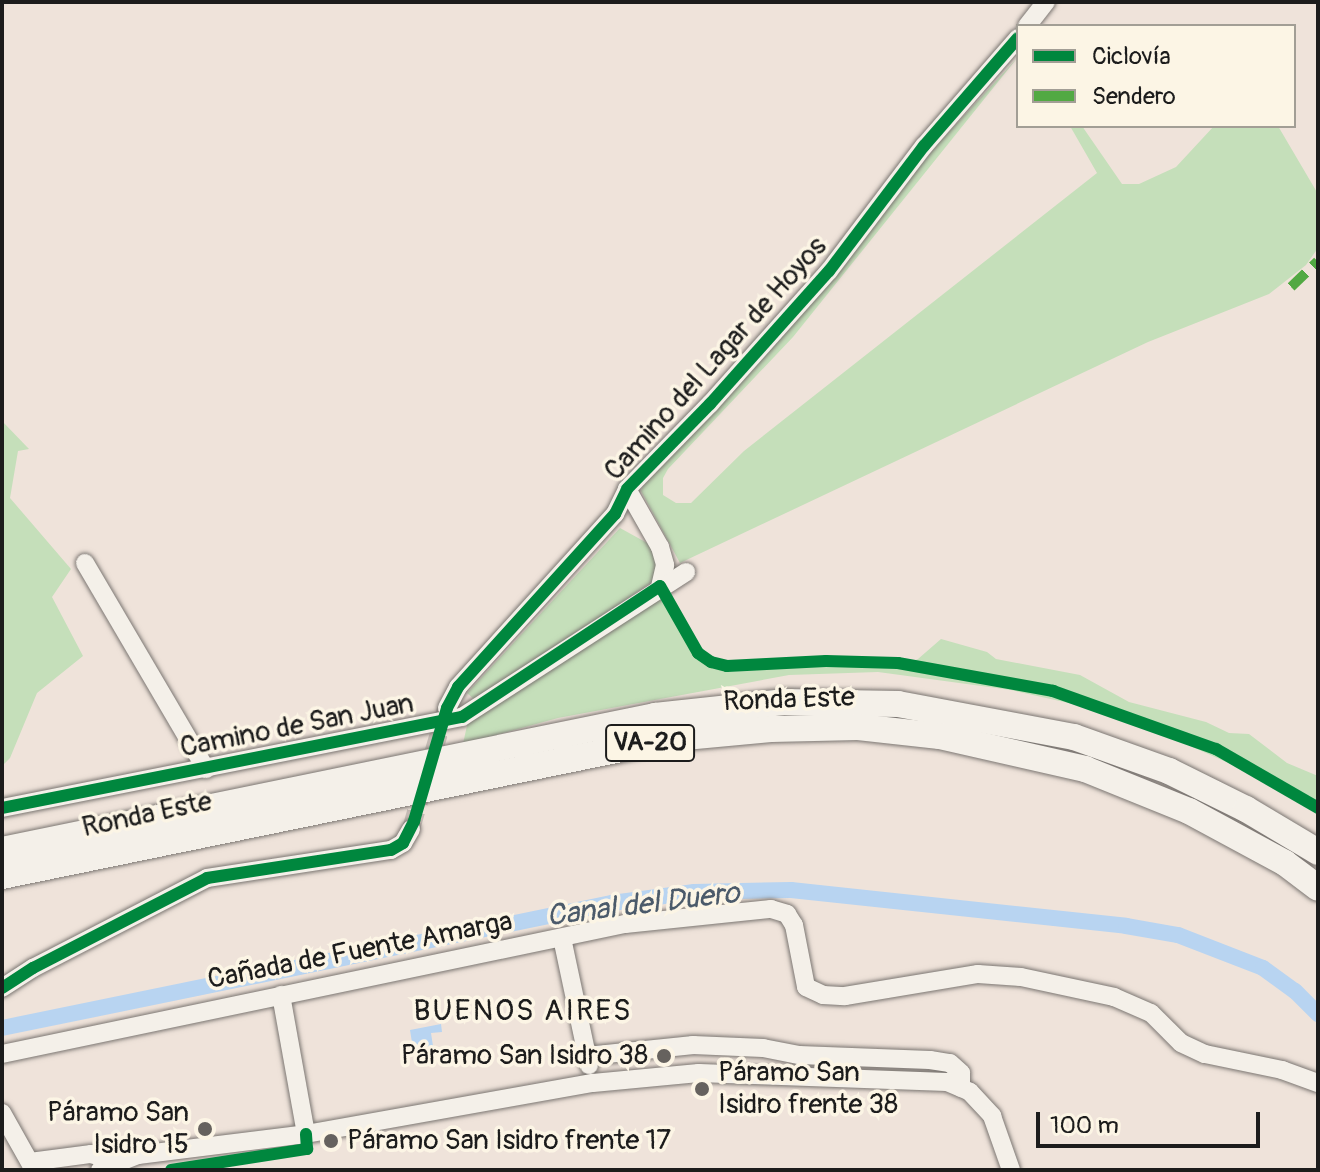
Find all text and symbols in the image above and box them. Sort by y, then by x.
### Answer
legend [1016,24,1296,128]
text: Ciclovía [1092,42,1171,71]
text: Sendero [1092,82,1176,111]
street label: Camino del Lagar de Hoyos [598,230,834,488]
street label: Ronda Este [723,681,855,719]
street label: Camino de San Juan [177,687,417,765]
road number: VA-20 [604,721,696,765]
street label: Ronda Este [79,785,215,845]
water label: Canal del Duero [545,875,741,935]
street label: Cañada de Fuente Amarga [205,905,515,997]
district label: BUENOS AIRES [414,993,632,1029]
place label: Páramo San Isidro 38 [401,1039,648,1073]
marker: Páramo San Isidro 38 [655,1047,673,1065]
place label: Páramo San Isidro frente 38 [718,1056,898,1122]
marker: Páramo San Isidro frente 38 [693,1080,711,1098]
place label: Páramo San Isidro 15 [47,1096,189,1162]
scale bar [1040,1096,1264,1146]
text: 100 m [1050,1111,1119,1140]
marker: Páramo San Isidro 15 [196,1120,214,1138]
place label: Páramo San Isidro frente 17 [347,1124,671,1158]
marker: Páramo San Isidro frente 17 [322,1132,340,1150]

